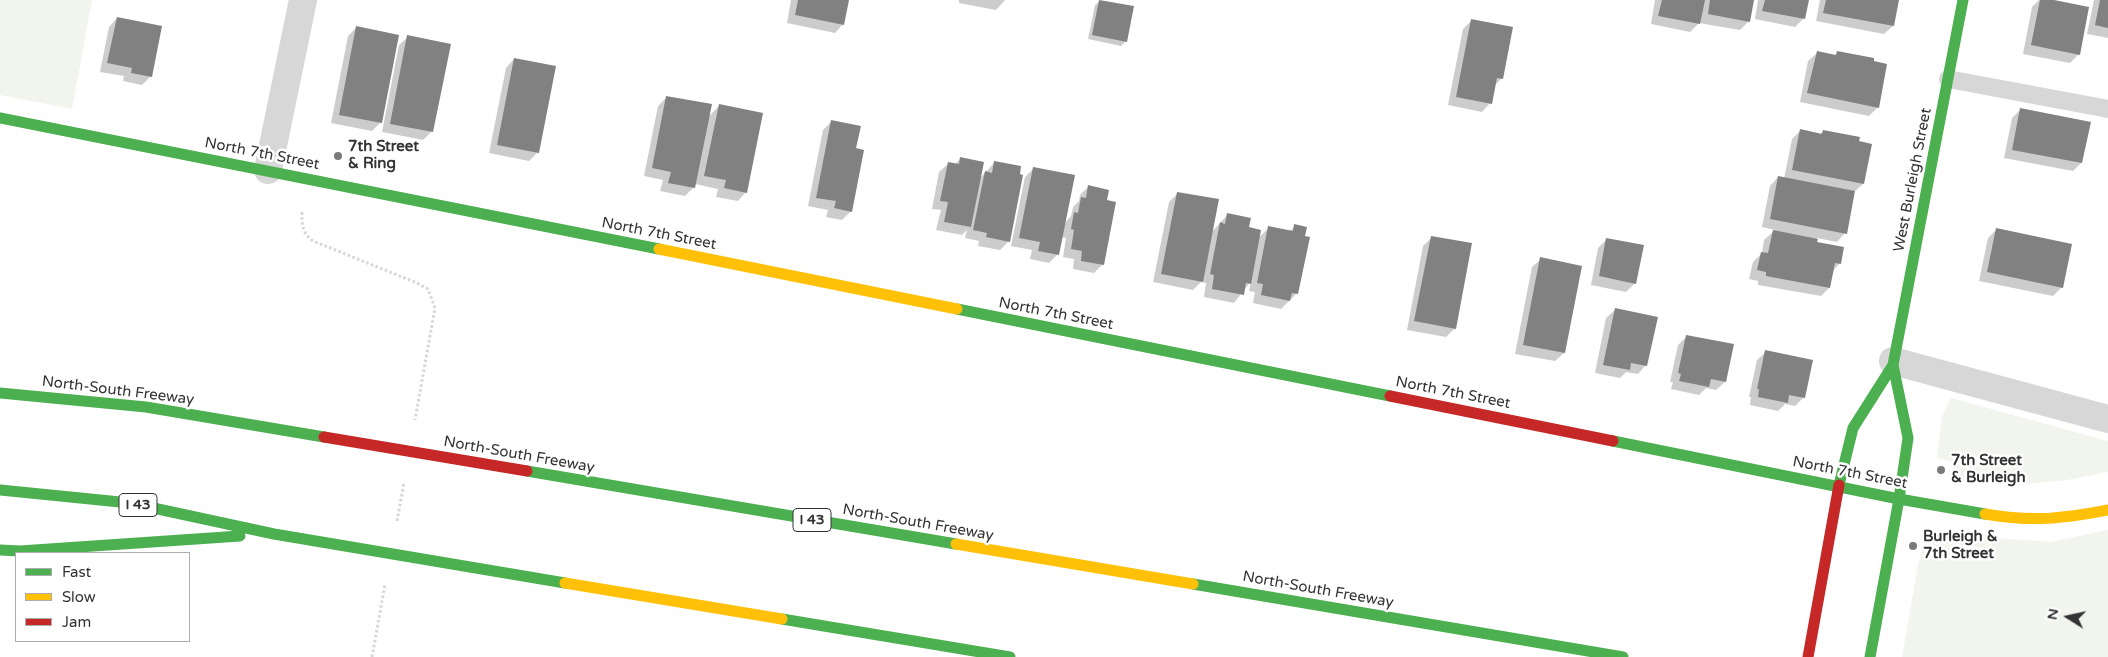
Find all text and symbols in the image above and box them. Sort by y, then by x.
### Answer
street label: West Burleigh Street [1890,107,1936,253]
street label: North 7th Street [203,134,321,174]
place label: 7th Street & Ring [348,138,419,173]
marker: 7th Street & Ring [332,150,344,162]
street label: North 7th Street [600,214,718,254]
street label: North 7th Street [997,294,1115,334]
street label: North-South Freeway [41,373,195,409]
street label: North 7th Street [1394,373,1512,413]
street label: North-South Freeway [442,433,596,477]
place label: 7th Street & Burleigh [1951,452,2026,487]
street label: North 7th Street [1791,453,1909,493]
marker: 7th Street & Burleigh [1935,464,1947,476]
road number: I 43 [119,494,157,516]
street label: North-South Freeway [841,501,995,545]
road number: I 43 [793,508,831,532]
place label: Burleigh & 7th Street [1923,528,1998,563]
marker: Burleigh & 7th Street [1907,540,1919,552]
legend [15,552,190,642]
text: Fast [62,563,91,581]
street label: North-South Freeway [1241,568,1395,612]
text: Slow [62,588,96,606]
north arrow [2043,592,2093,642]
text: N [2043,607,2062,621]
text: Jam [62,613,91,631]

